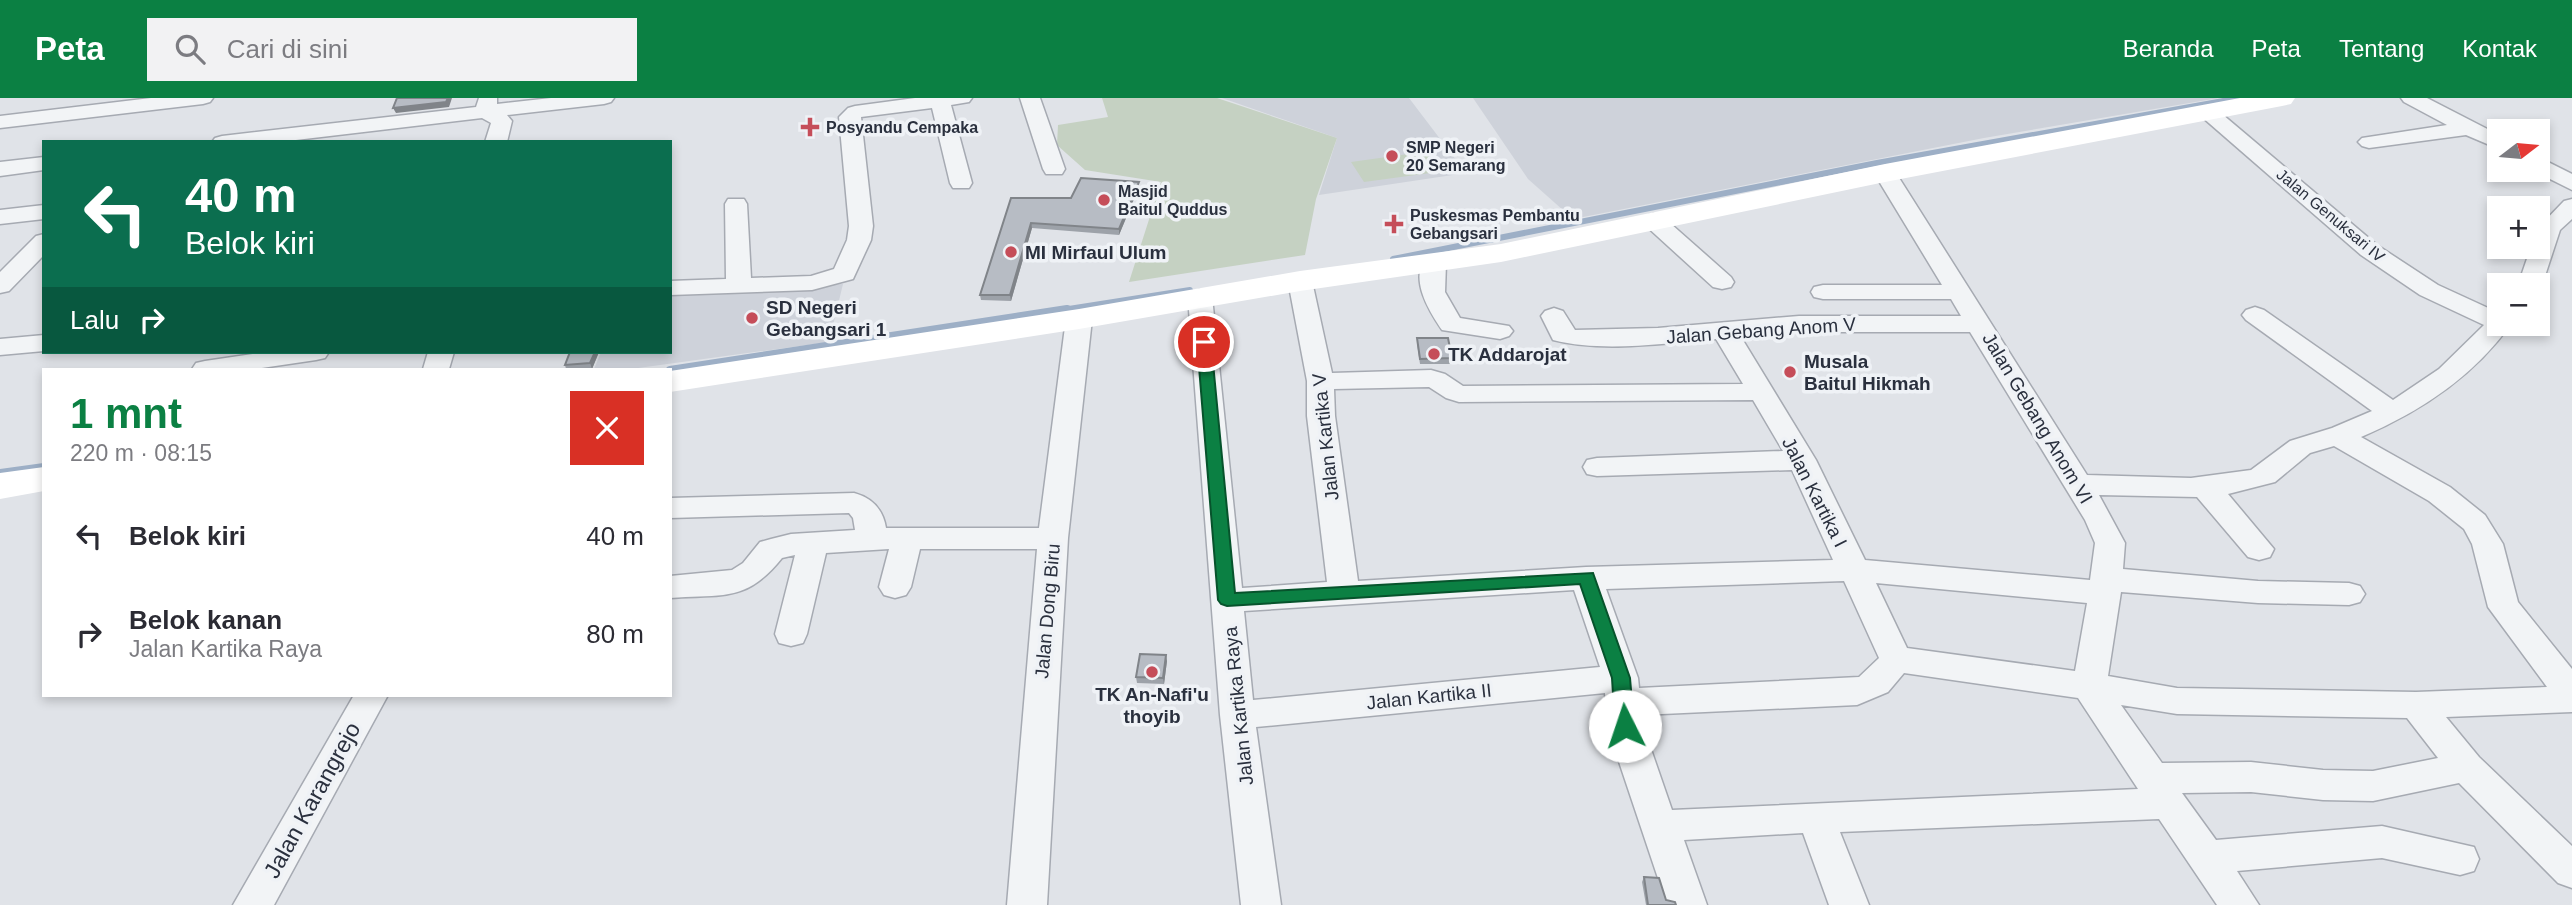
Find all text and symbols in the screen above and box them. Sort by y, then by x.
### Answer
search box [147,18,637,81]
text: Peta [35,30,105,67]
icon: search [171,30,209,68]
text: Cari di sini [227,34,348,64]
text: Beranda [2123,35,2214,62]
text: Peta [2252,35,2301,62]
text: Tentang [2339,35,2424,62]
text: Kontak [2462,35,2537,62]
marker: Posyandu Cempaka [800,117,820,137]
place label: Posyandu Cempaka [826,119,978,136]
north arrow [2487,119,2550,182]
map controls [2487,119,2550,336]
place label: SMP Negeri 20 Semarang [1406,139,1506,174]
marker: SMP Negeri 20 Semarang [1384,148,1400,164]
street label: Jalan Genuksari IV [2273,165,2388,266]
icon: left [70,168,161,259]
text: 40 m [185,168,297,222]
place label: Masjid Baitul Quddus [1118,183,1227,218]
marker: Masjid Baitul Quddus [1096,192,1112,208]
button: + [2487,196,2550,259]
place label: Puskesmas Pembantu Gebangsari [1410,207,1580,242]
marker: Puskesmas Pembantu Gebangsari [1384,214,1404,234]
text: Belok kiri [185,225,315,261]
place label: MI Mirfaul Ulum [1025,242,1166,263]
marker: MI Mirfaul Ulum [1003,244,1019,260]
button: − [2487,273,2550,336]
place label: SD Negeri Gebangsari 1 [766,297,887,340]
icon: right [133,301,171,339]
text: Lalu [70,305,119,335]
marker: SD Negeri Gebangsari 1 [744,310,760,326]
pin [1174,312,1234,372]
street label: Jalan Gebang Anom V [1665,313,1857,348]
icon: arrive [1185,323,1223,361]
street label: Jalan Gebang Anom VI [1978,329,2097,507]
place label: TK Addarojat [1448,344,1567,365]
marker: TK Addarojat [1426,346,1442,362]
place label: Musala Baitul Hikmah [1804,351,1931,394]
marker: Musala Baitul Hikmah [1782,364,1798,380]
street label: Jalan Kartika V [1308,372,1343,502]
text: 1 mnt [70,390,182,437]
button: close [570,391,644,465]
street label: Jalan Kartika I [1778,434,1851,551]
text: 220 m · 08:15 [70,440,212,466]
icon: left [70,517,108,555]
text: Belok kiri [129,521,246,551]
text: 40 m [586,521,644,551]
street label: Jalan Dong Biru [1031,543,1064,679]
text: Belok kanan [129,605,282,635]
icon: right [70,615,108,653]
text: 80 m [586,619,644,649]
street label: Jalan Kartika Raya [1220,625,1257,786]
text: Jalan Kartika Raya [129,636,322,662]
marker: TK An-Nafi'u thoyib [1144,664,1160,680]
street label: Jalan Kartika II [1365,679,1493,714]
place label: TK An-Nafi'u thoyib [1095,684,1209,727]
position arrow [1588,689,1662,763]
street label: Jalan Karangrejo [258,718,366,882]

